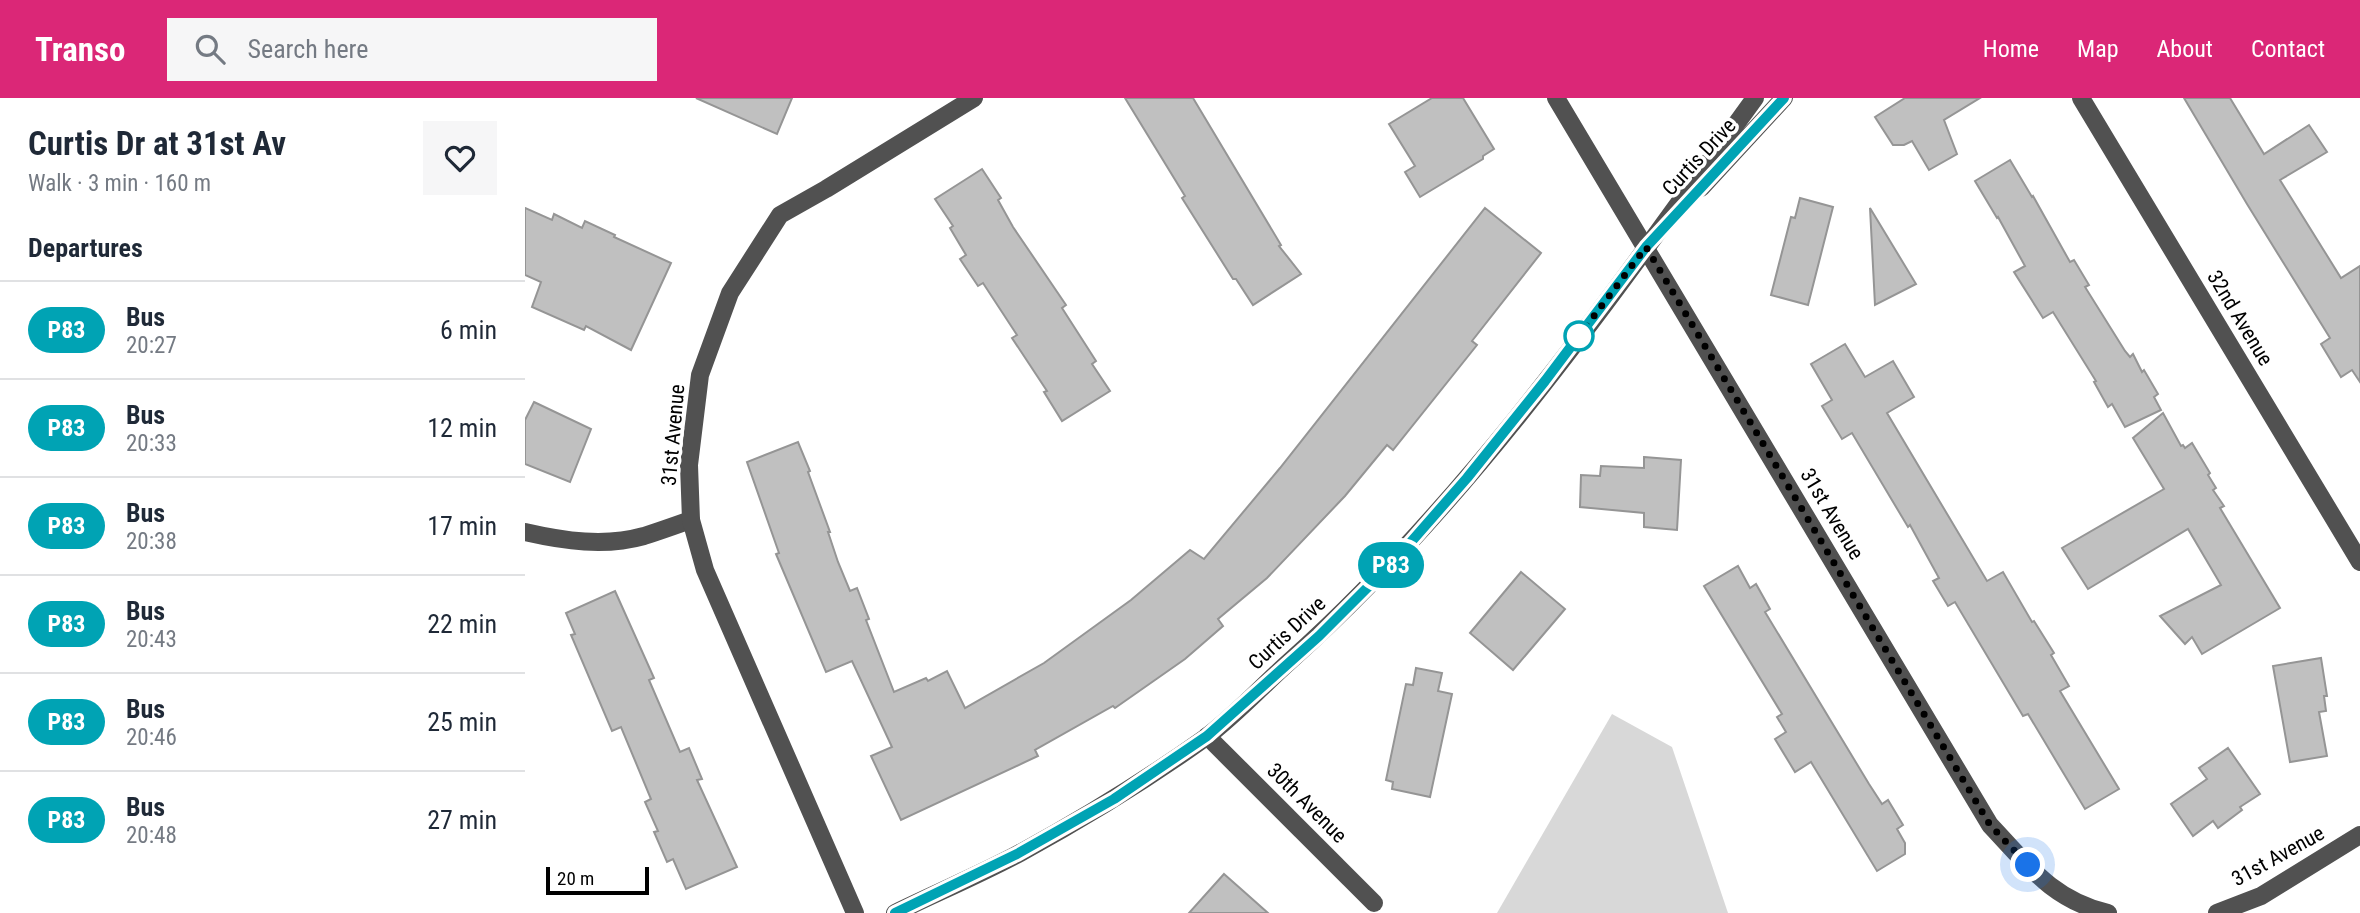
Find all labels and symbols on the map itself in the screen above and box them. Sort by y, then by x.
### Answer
street label: Curtis Drive [1657,113,1741,200]
street label: 32nd Avenue [2202,266,2278,370]
unlabelled marker [1564,321,1594,351]
street label: 31st Avenue [657,383,689,487]
street label: 31st Avenue [1795,464,1869,564]
line badge: P83 [1351,542,1431,588]
street label: Curtis Drive [1244,591,1331,675]
street label: 30th Avenue [1262,758,1352,848]
street label: 31st Avenue [2228,821,2328,891]
your location [2010,847,2045,882]
scale bar [546,864,649,896]

